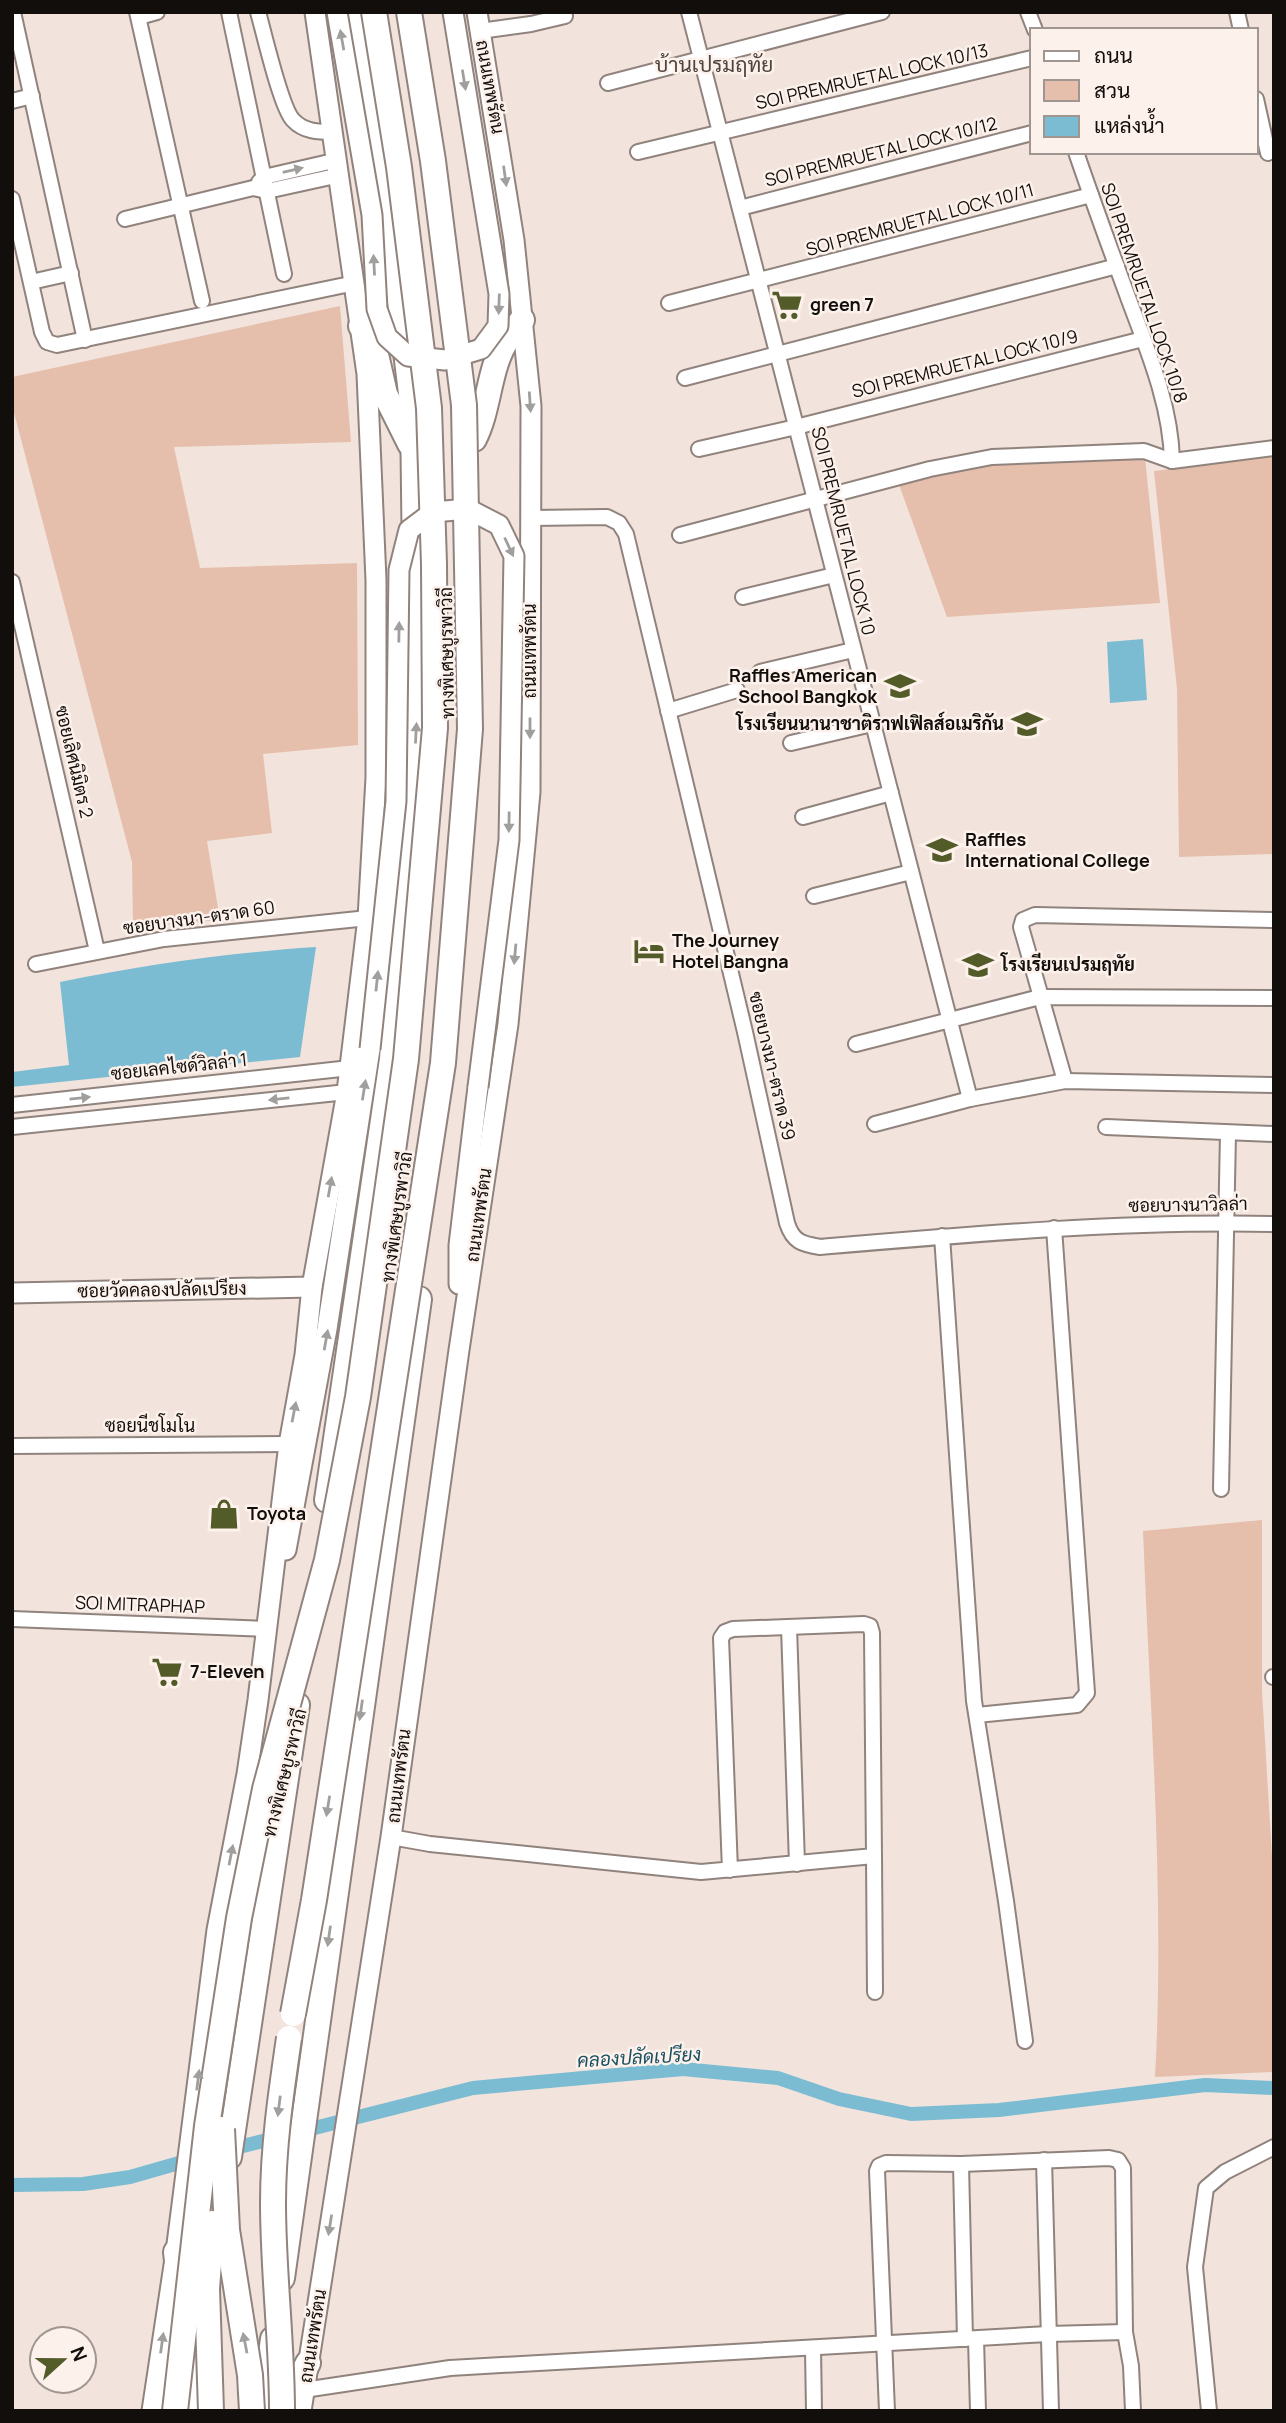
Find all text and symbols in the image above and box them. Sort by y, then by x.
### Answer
legend [1030,28,1258,154]
one-way arrow [336,29,347,51]
street label: ถนนเทพรัตน [471,38,511,136]
street label: SOI PREMRUETAL LOCK 10/13 [753,38,990,114]
text: ถนน [1094,41,1133,69]
district label: บ้านเปรมฤทัย [655,50,773,78]
one-way arrow [459,69,470,91]
text: สวน [1094,76,1130,104]
text: แหล่งน้ำ [1094,108,1165,139]
street label: SOI PREMRUETAL LOCK 10/12 [762,111,999,192]
one-way arrow [282,164,304,175]
one-way arrow [500,165,511,187]
street label: SOI PREMRUETAL LOCK 10/11 [803,177,1036,261]
street label: SOI PREMRUETAL LOCK 10/8 [1096,179,1194,406]
one-way arrow [369,254,380,276]
supermarket icon: green 7 [770,288,804,322]
place label: green 7 [810,292,874,316]
one-way arrow [493,293,504,315]
street label: SOI PREMRUETAL LOCK 10/9 [849,323,1080,403]
one-way arrow [525,391,536,413]
street label: SOI PREMRUETAL LOCK 10 [806,424,882,638]
one-way arrow [503,537,515,557]
street label: ทางพิเศษบูรพาวิถี [433,587,461,719]
street label: ถนนเทพรัตน [517,604,541,698]
one-way arrow [393,621,404,643]
place label: Raffles American School Bangkok [729,663,878,708]
school or university icon: Raffles American School Bangkok [883,669,917,703]
street label: ซอยเลิศนิมิตร 2 [50,703,100,820]
school or university icon: โรงเรียนนานาชาติราฟเฟิลส์อเมริกัน [1010,707,1044,741]
place label: โรงเรียนนานาชาติราฟเฟิลส์อเมริกัน [735,711,1004,735]
one-way arrow [524,717,536,739]
one-way arrow [411,722,422,744]
one-way arrow [503,811,515,833]
place label: Raffles International College [965,827,1150,872]
school or university icon: Raffles International College [925,833,959,867]
street label: ซอยบางนา-ตราด 60 [121,894,276,940]
place label: The Journey Hotel Bangna [672,928,789,973]
hotel icon: The Journey Hotel Bangna [632,934,666,968]
one-way arrow [509,944,520,966]
school or university icon: โรงเรียนเปรมฤทัย [961,948,995,982]
place label: โรงเรียนเปรมฤทัย [1000,952,1135,976]
one-way arrow [372,970,383,992]
street label: ซอยบางนา-ตราด 39 [744,989,802,1143]
street label: ซอยเลคไซด์วิลล่า 1 [109,1047,248,1085]
one-way arrow [359,1079,370,1101]
one-way arrow [69,1092,91,1103]
one-way arrow [268,1094,290,1105]
street label: ทางพิเศษบูรพาวิถี [375,1150,419,1284]
street label: ถนนเทพรัตน [460,1166,496,1264]
one-way arrow [325,1176,336,1198]
street label: ซอยบางนาวิลล่า [1128,1191,1248,1217]
street label: ซอยวัดคลองปลัดเปรียง [77,1276,247,1302]
one-way arrow [320,1328,331,1350]
one-way arrow [289,1401,300,1423]
street label: ซอยนีชโมโน [105,1413,195,1437]
shop icon: Toyota [207,1497,241,1531]
place label: Toyota [247,1501,306,1525]
street label: SOI MITRAPHAP [75,1590,206,1618]
supermarket icon: 7-Eleven [150,1655,184,1689]
place label: 7-Eleven [190,1659,265,1683]
one-way arrow [355,1699,366,1721]
street label: ทางพิเศษบูรพาวิถี [256,1706,314,1840]
street label: ถนนเทพรัตน [380,1727,416,1824]
one-way arrow [323,1795,334,1817]
one-way arrow [226,1844,237,1866]
one-way arrow [324,1925,335,1947]
water label: คลองปลัดเปรียง [576,2041,702,2073]
one-way arrow [192,2069,203,2091]
one-way arrow [274,2095,285,2117]
one-way arrow [324,2214,335,2236]
street label: ถนนเทพรัตน [293,2287,331,2385]
north arrow [28,2325,98,2395]
one-way arrow [157,2332,168,2354]
one-way arrow [239,2332,250,2354]
text: N [64,2343,93,2365]

